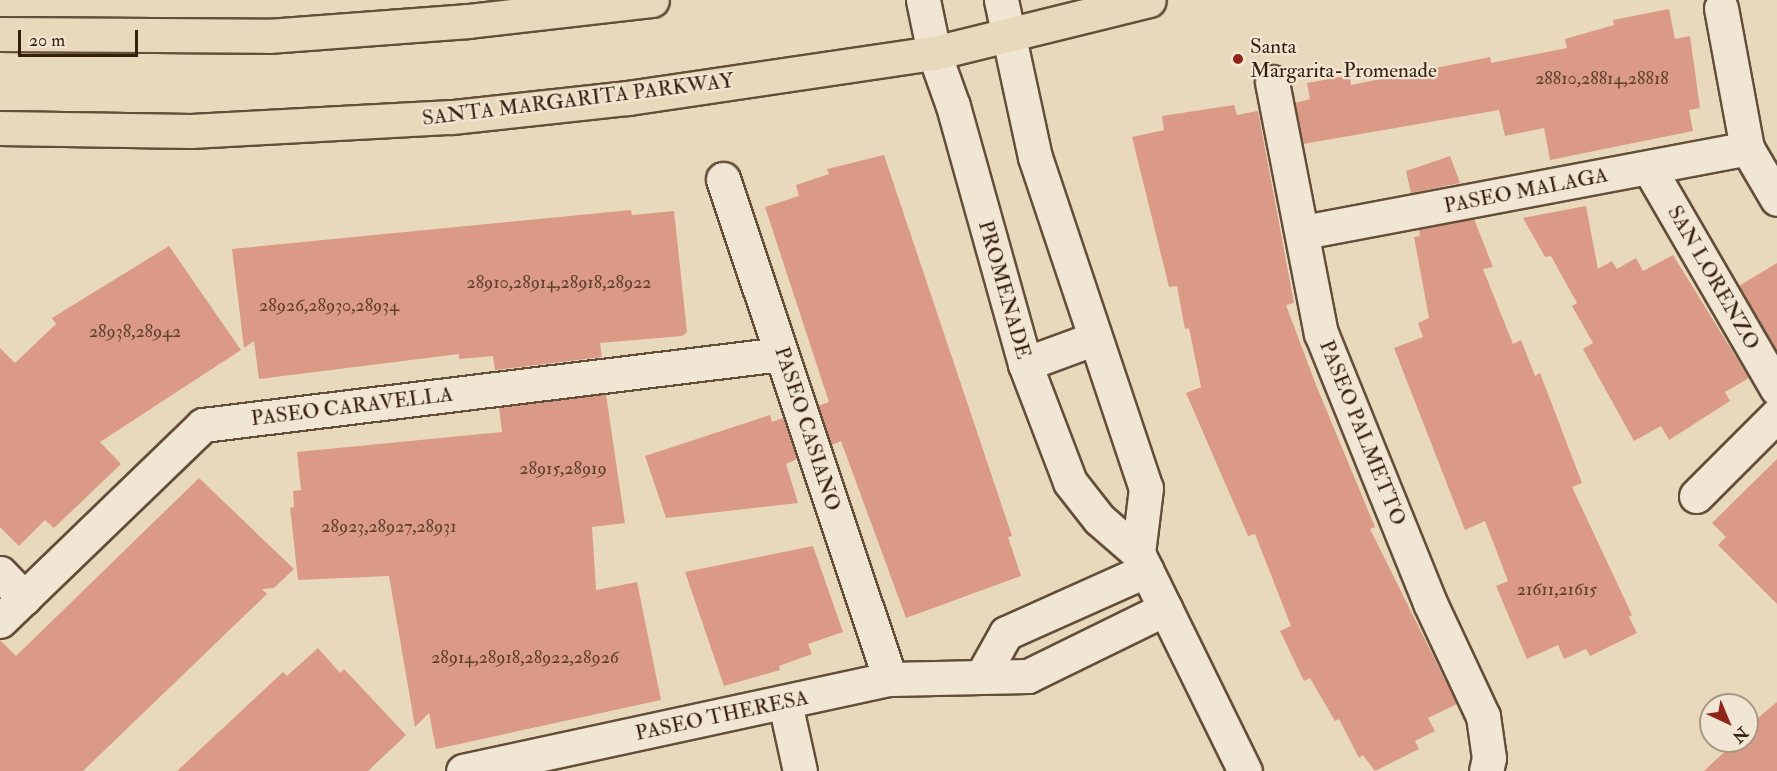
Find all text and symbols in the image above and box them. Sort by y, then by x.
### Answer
scale bar [21,18,141,56]
text: 20 m [29,29,65,52]
place label: Santa Margarita-Promenade [1250,34,1437,84]
marker: Santa Margarita-Promenade [1231,52,1245,66]
street label: SANTA MARGARITA PARKWAY [421,68,735,132]
house number: 28810,28814,28818 [1535,68,1669,90]
street label: PASEO MALAGA [1442,163,1610,219]
street label: SAN LORENZO [1662,201,1764,355]
street label: PROMENADE [972,218,1036,362]
house number: 28910,28914,28918,28922 [467,272,651,294]
house number: 28926,28930,28934 [259,295,399,317]
house number: 28938,28942 [89,321,181,343]
street label: PASEO PALMETTO [1313,337,1411,529]
street label: PASEO CASIANO [769,344,845,514]
street label: PASEO CARAVELLA [250,382,454,432]
house number: 28915,28919 [519,458,607,480]
house number: 28923,28927,28931 [321,516,457,538]
house number: 21611,21615 [1517,579,1597,601]
house number: 28914,28918,28922,28926 [431,647,619,669]
street label: PASEO THERESA [633,685,811,747]
north arrow [1699,693,1759,753]
text: N [1728,722,1752,747]

